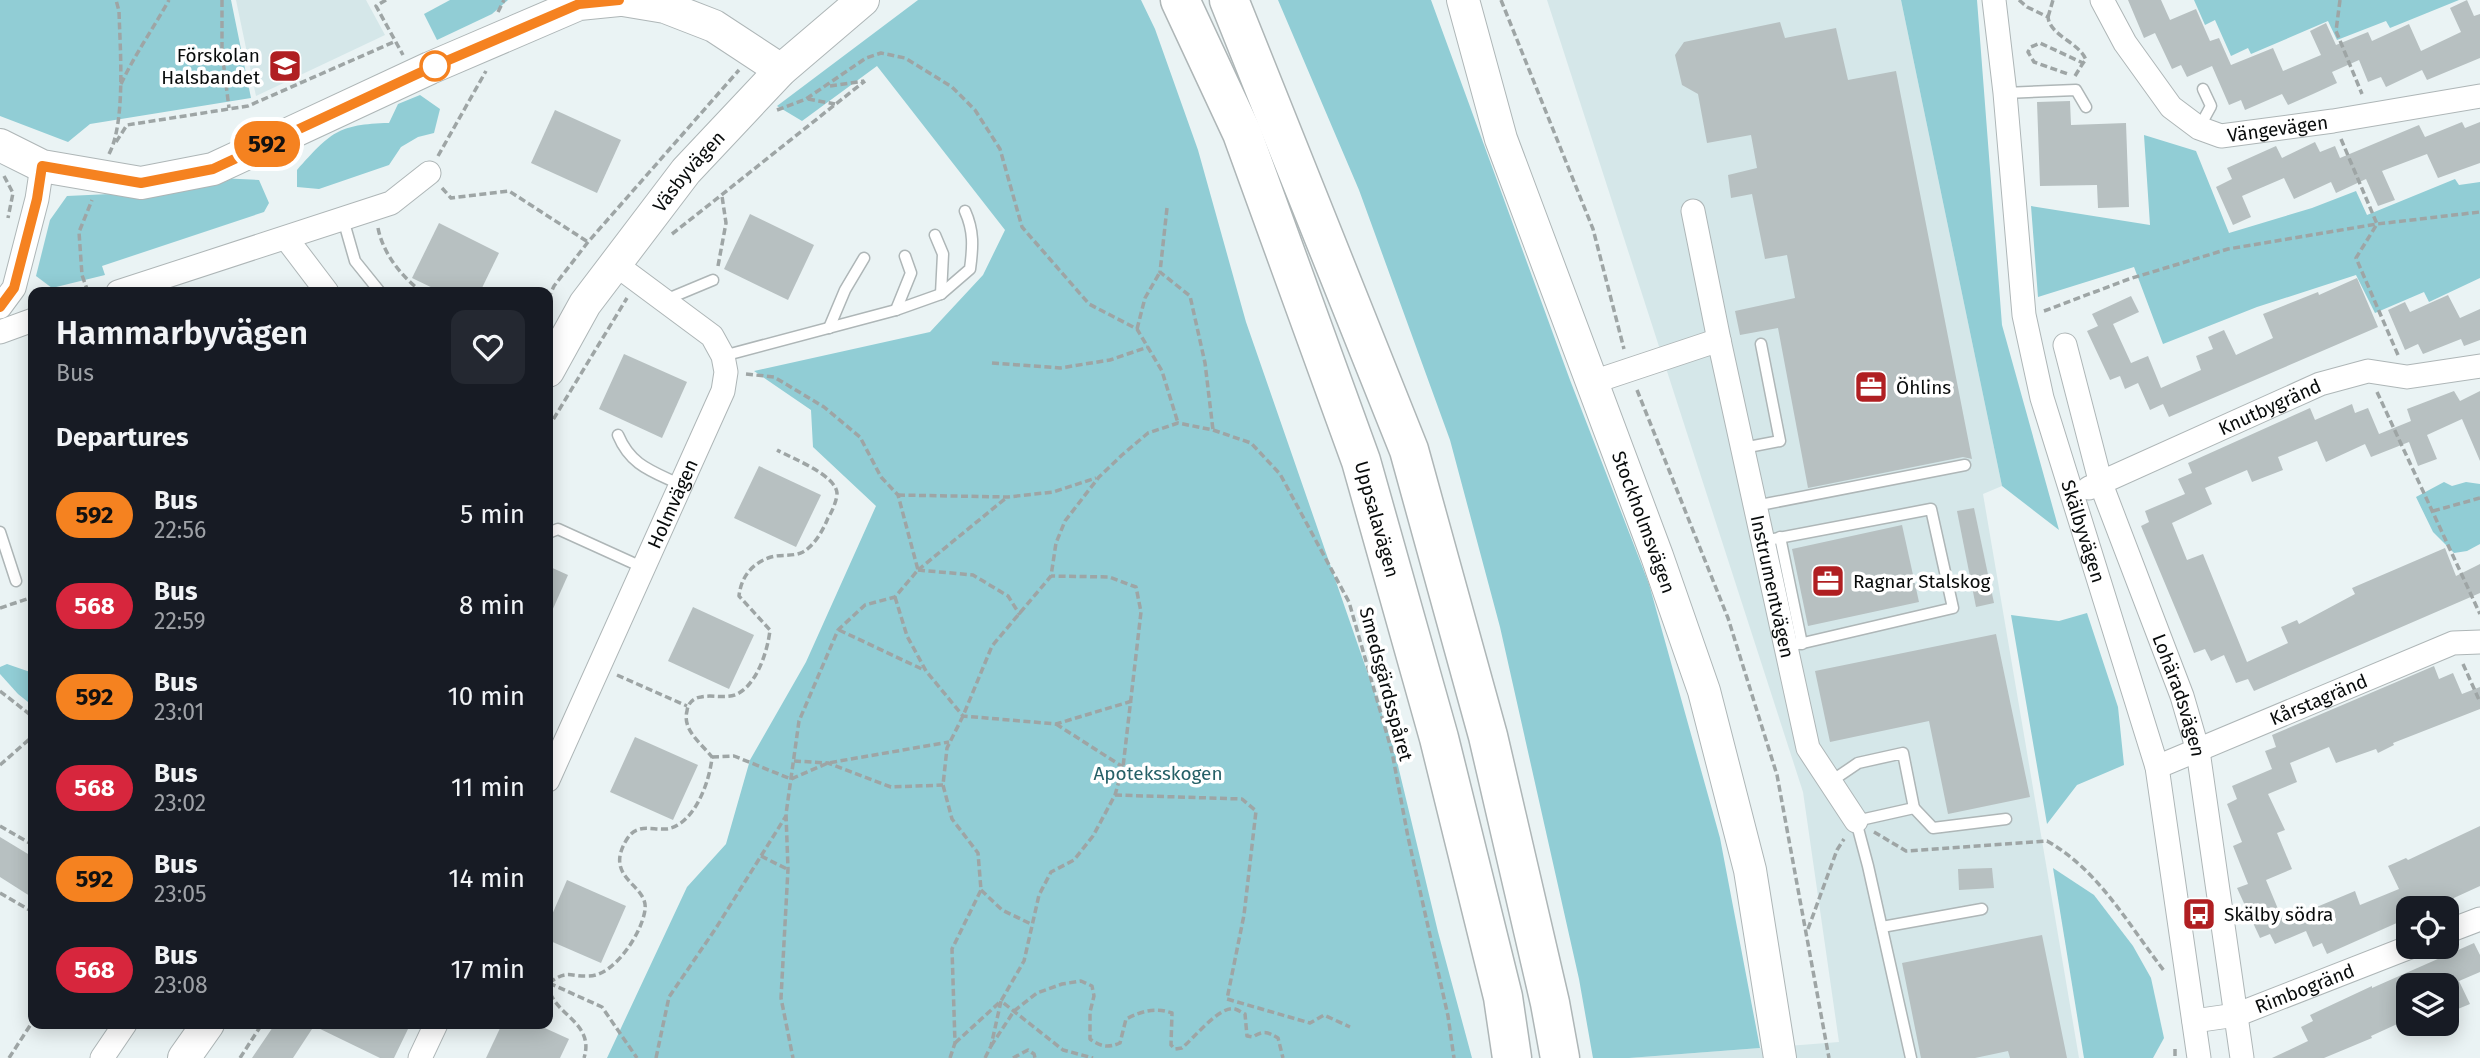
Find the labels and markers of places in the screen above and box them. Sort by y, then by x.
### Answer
place label: Förskolan Halsbandet [161,44,260,89]
school or university icon: Förskolan Halsbandet [266,47,304,85]
unlabelled marker [420,51,450,81]
office icon: Öhlins [1852,368,1890,406]
place label: Öhlins [1896,376,1951,399]
office icon: Ragnar Stalskog [1809,562,1847,600]
place label: Ragnar Stalskog [1853,570,1990,593]
bus stop icon: Skälby södra [2180,895,2218,933]
place label: Skälby södra [2224,903,2333,926]

